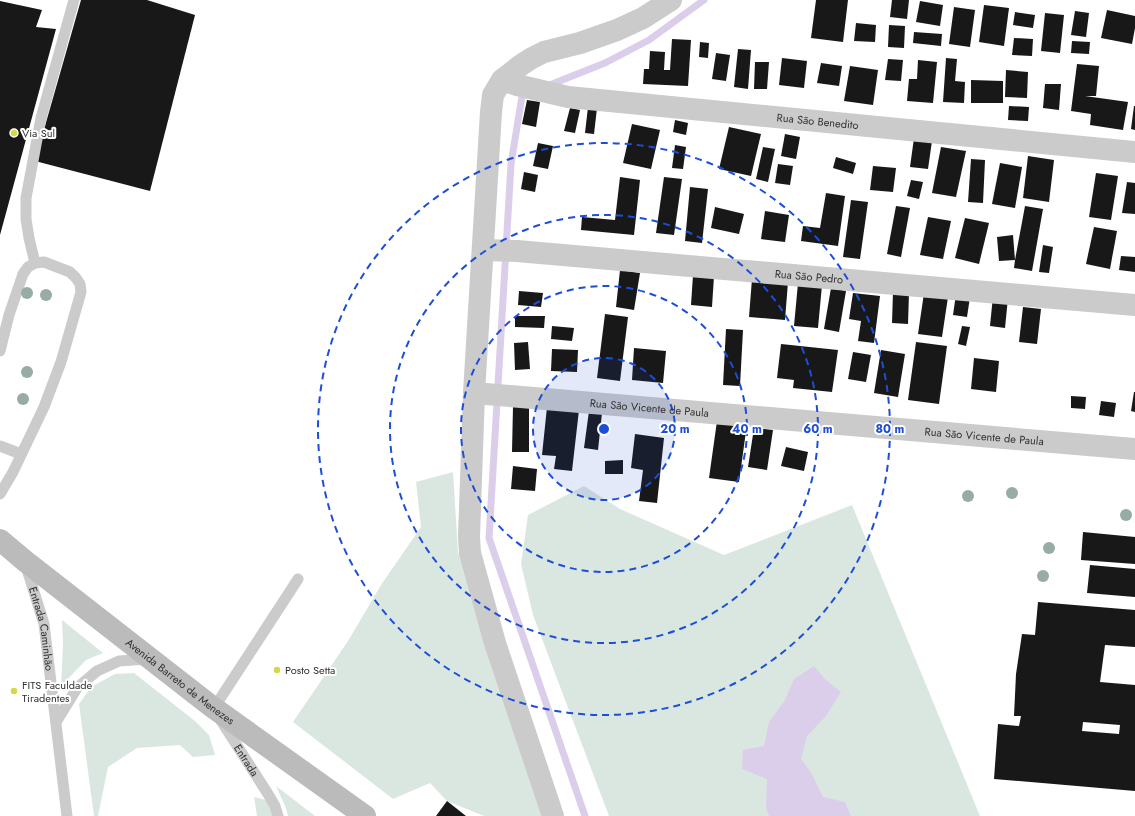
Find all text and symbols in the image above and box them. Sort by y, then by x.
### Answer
street label: Rua São Benedito [776,109,859,133]
place label: Via Sul [22,125,55,141]
marker: Via Sul [9,128,19,138]
street label: Rua São Pedro [774,266,844,287]
street label: Rua São Vicente de Paula [589,395,710,421]
text: 20 m [660,420,690,438]
text: 40 m [732,420,762,438]
text: 60 m [803,420,833,438]
text: 80 m [876,420,905,438]
centre of rings [597,422,611,436]
street label: Rua São Vicente de Paula [924,423,1044,449]
street label: Entrada Caminhão [25,585,58,672]
street label: Avenida Barreto de Menezes [122,634,238,729]
place label: Posto Setta [285,662,335,678]
marker: Posto Setta [272,665,282,675]
place label: FITS Faculdade Tiradentes [22,677,92,706]
marker: FITS Faculdade Tiradentes [9,686,19,696]
street label: Entrada [230,741,263,779]

